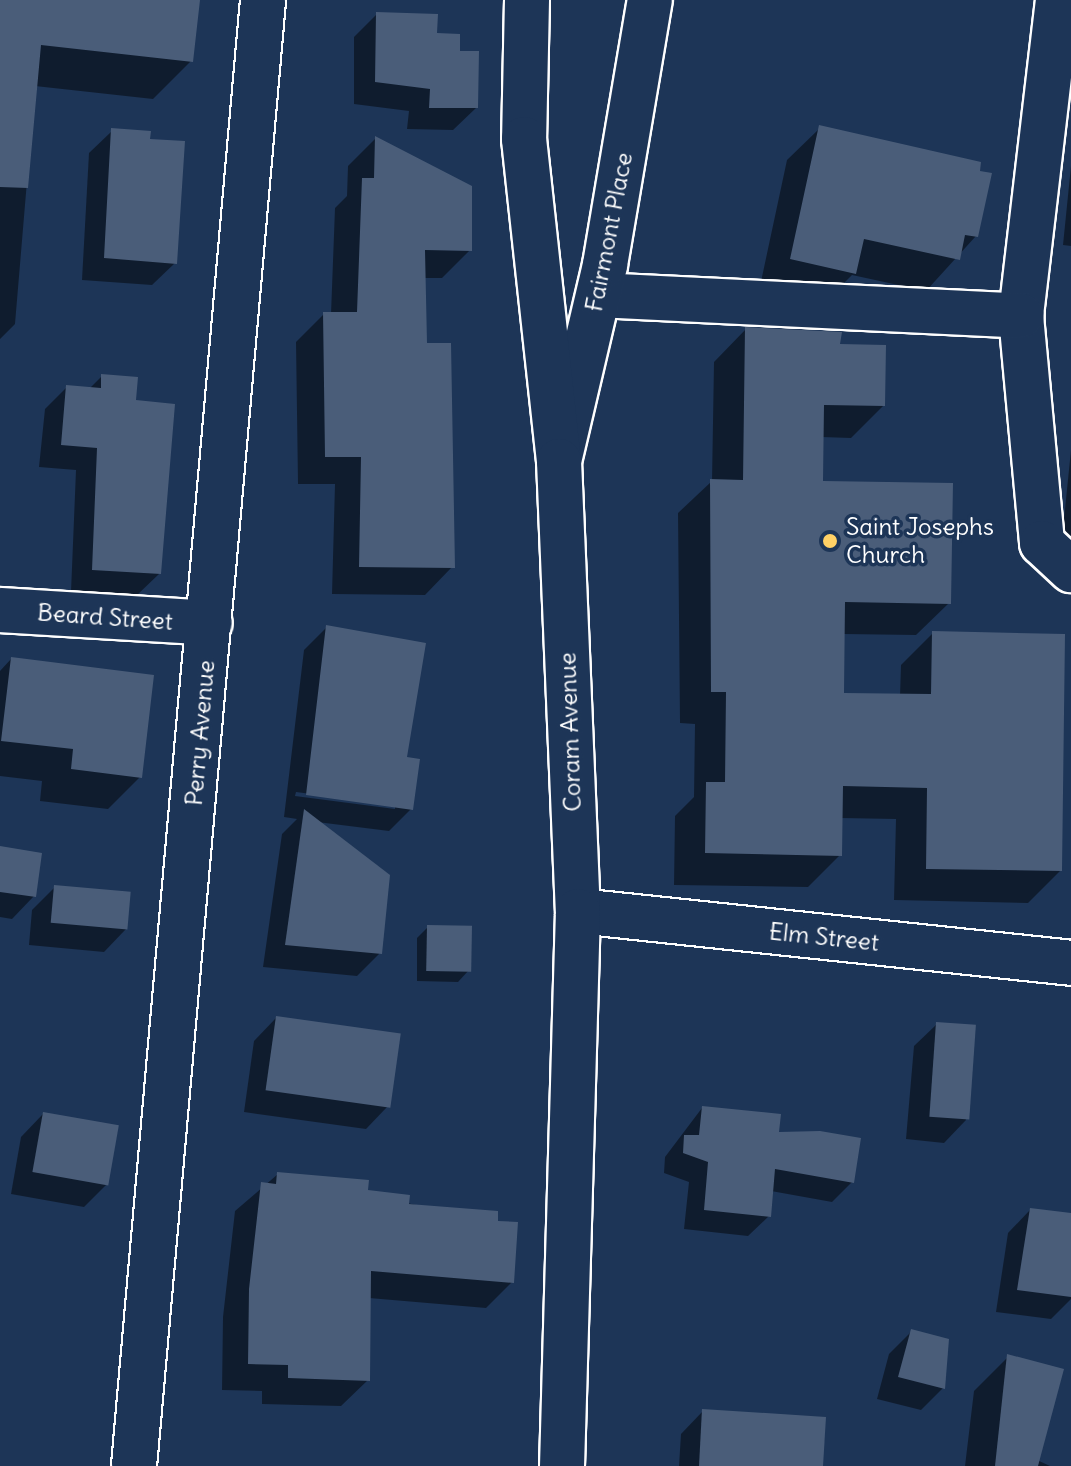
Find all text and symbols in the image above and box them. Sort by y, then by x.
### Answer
street label: Fairmont Place [579,150,639,314]
place label: Saint Josephs Church [846,513,994,569]
marker: Saint Josephs Church [821,532,839,550]
street label: Beard Street [36,598,174,636]
street label: Coram Avenue [553,652,587,812]
street label: Perry Avenue [179,659,221,807]
street label: Elm Street [768,917,880,957]

